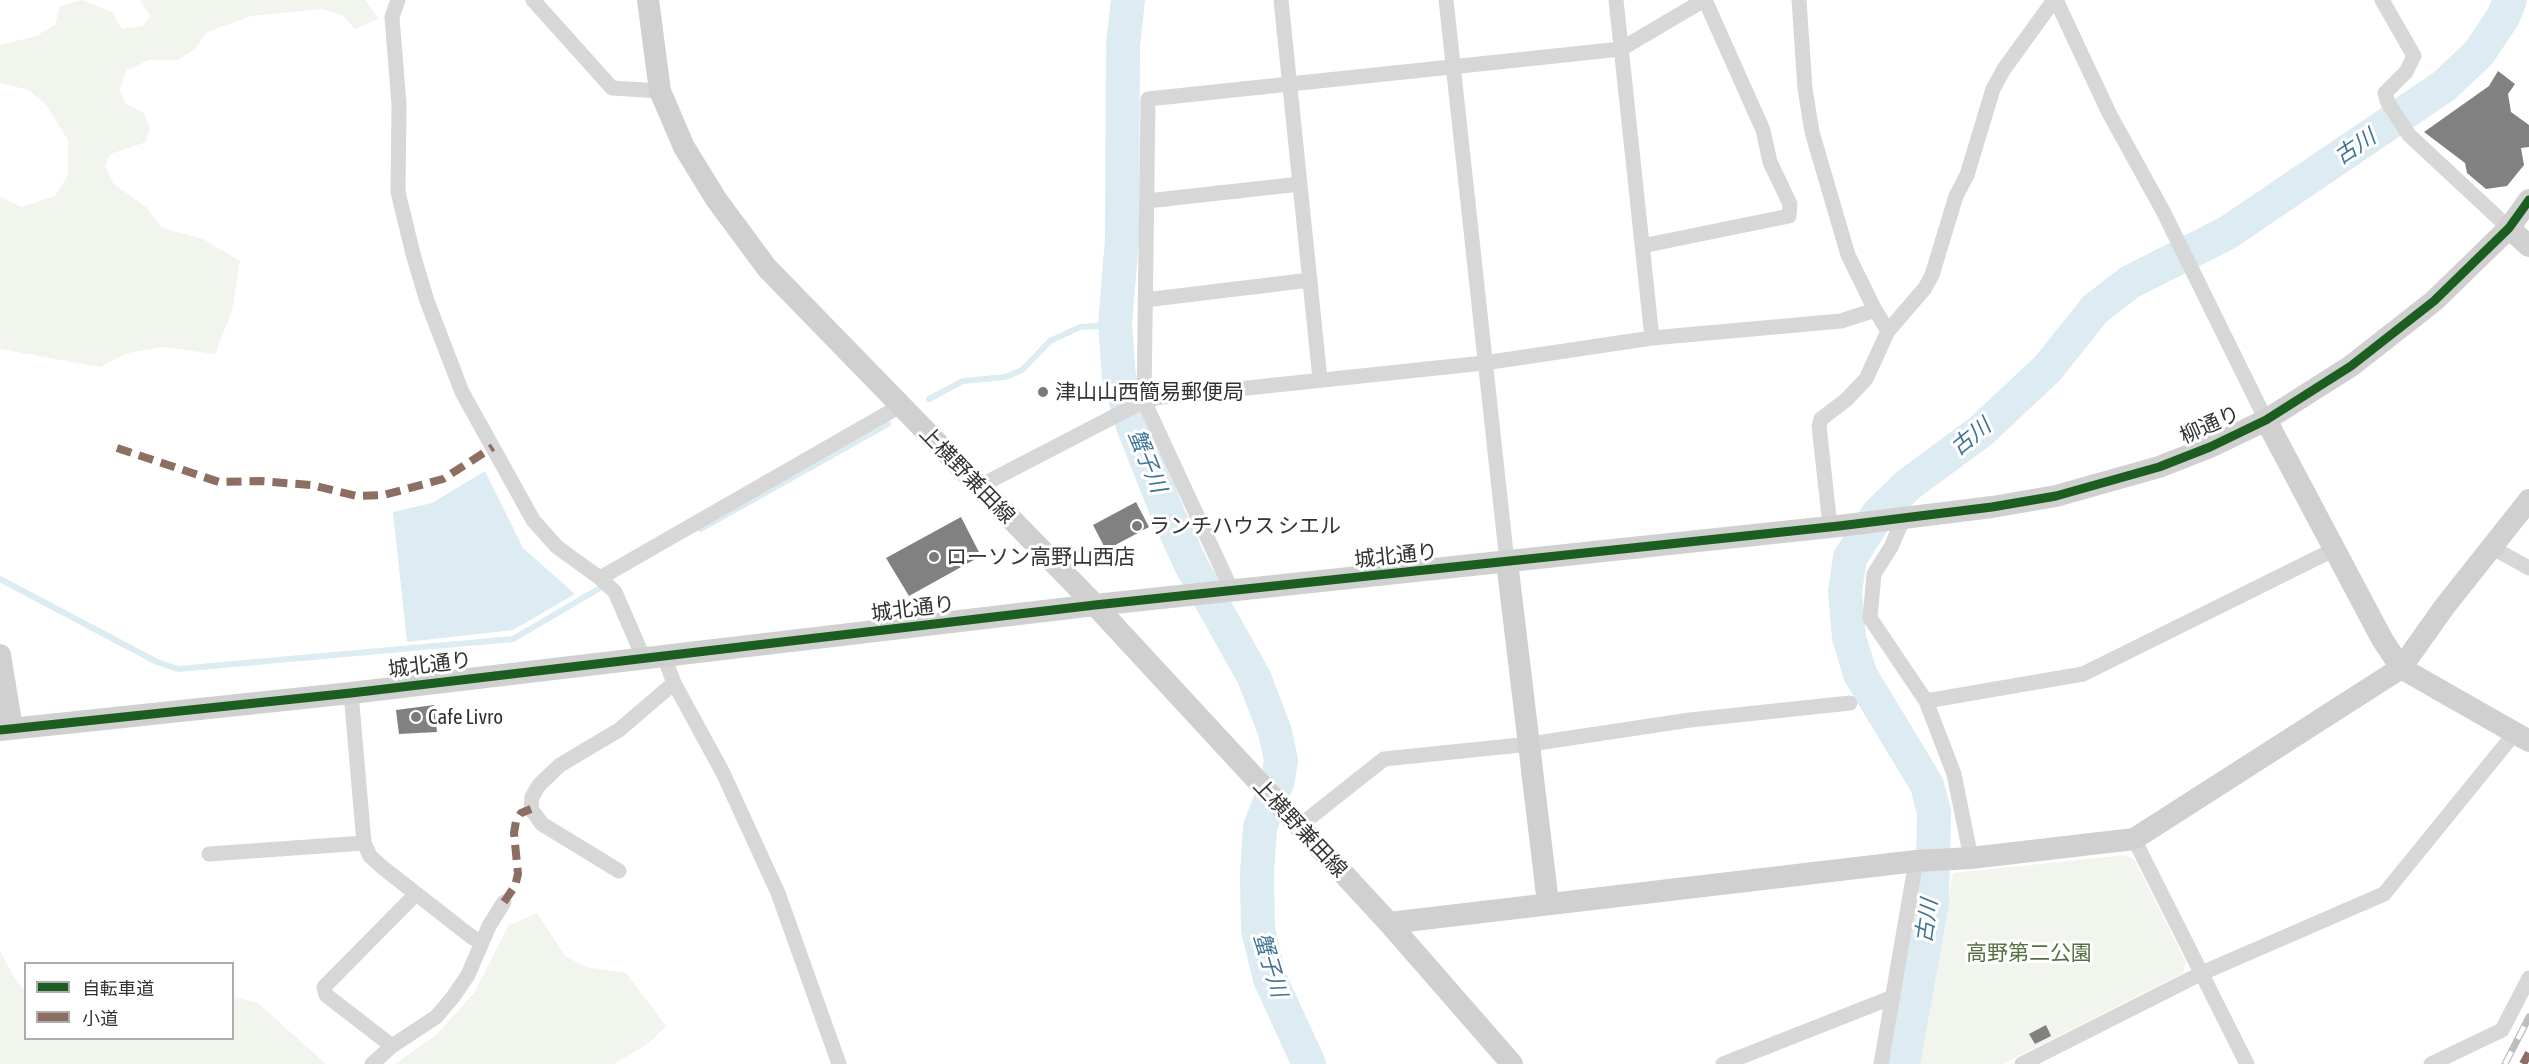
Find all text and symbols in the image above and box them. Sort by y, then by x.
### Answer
water label: 古川 [2329,124,2381,170]
place label: 津山山西簡易郵便局 [1055,379,1244,405]
marker: 津山山西簡易郵便局 [1036,385,1050,399]
street label: 柳通り [2176,401,2244,449]
water label: 古川 [1946,413,1996,461]
street label: 上横野兼田線 [914,421,1020,529]
water label: 蟹子川 [1122,425,1172,497]
place label: ランチハウス シエル [1149,513,1341,539]
marker: ランチハウス シエル [1130,519,1144,533]
street label: 城北通り [1353,539,1439,573]
place label: ローソン高野山西店 [946,544,1135,570]
marker: ローソン高野山西店 [927,550,941,564]
street label: 城北通り [870,591,956,627]
street label: 城北通り [387,647,473,683]
place label: Cafe Livro [428,704,503,730]
marker: Cafe Livro [409,710,423,724]
street label: 上横野兼田線 [1248,773,1352,883]
water label: 古川 [1911,897,1943,945]
water label: 蟹子川 [1248,930,1292,1000]
park label: 高野第二公園 [1966,940,2092,966]
legend [24,962,234,1040]
text: 自転車道 [82,978,154,999]
text: 小道 [82,1008,118,1029]

